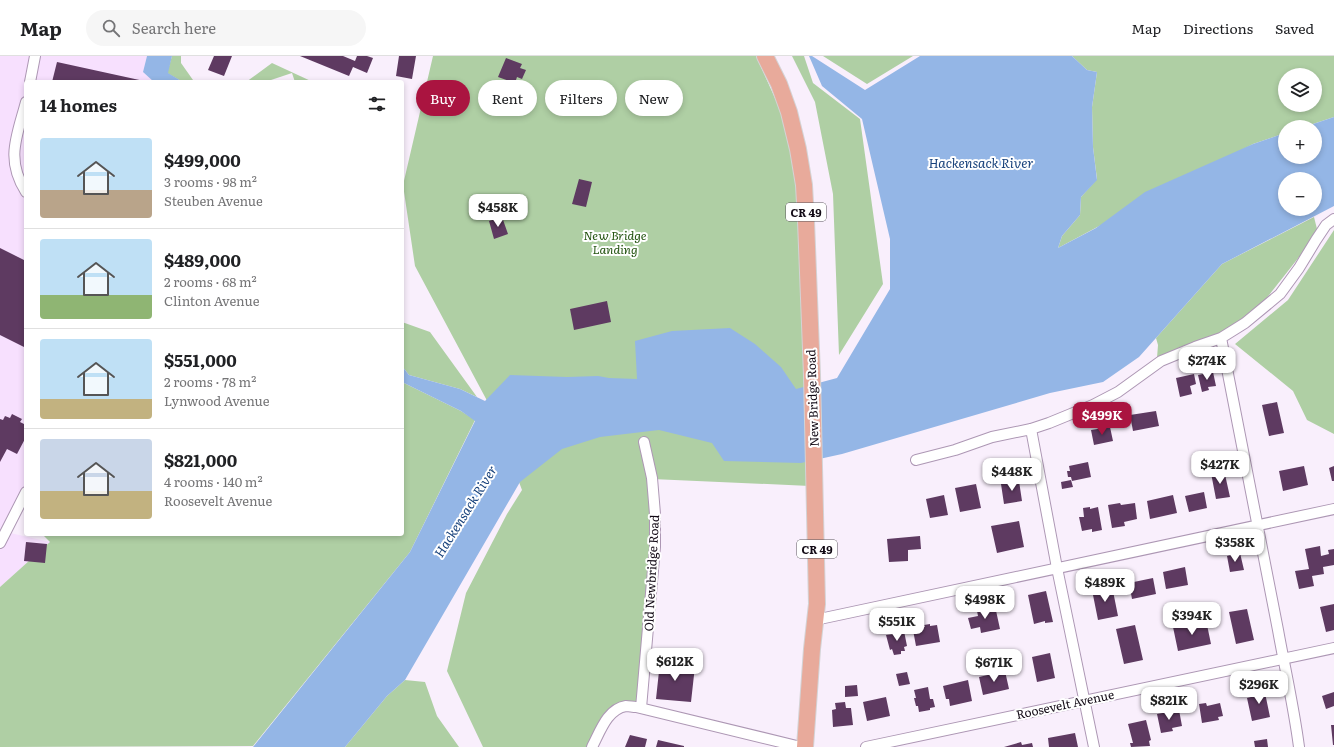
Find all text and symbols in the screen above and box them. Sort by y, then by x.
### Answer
search box [86,10,366,46]
text: Map [20,14,62,42]
text: Search here [132,16,216,39]
icon: search [100,17,122,39]
text: Map [1131,18,1161,38]
text: Directions [1183,18,1253,38]
text: Saved [1275,18,1314,38]
map controls [1278,68,1322,216]
button: layers [1278,68,1322,112]
chip: Buy [416,80,470,116]
chip: Rent [478,80,537,116]
chip: Filters [545,80,617,116]
chip: New [625,80,683,116]
text: 14 homes [40,92,117,117]
icon: filters [366,93,388,115]
button: + [1278,120,1322,164]
text: $499,000 [164,147,241,172]
water label: Hackensack River [929,153,1033,172]
icon: home [72,154,120,202]
text: 3 rooms · 98 m² [164,172,257,191]
button: − [1278,172,1322,216]
text: Steuben Avenue [164,191,263,210]
pin: $458K [470,194,526,228]
text: $458K [478,197,518,216]
road number: CR 49 [786,203,826,221]
park label: New Bridge Landing [584,226,647,258]
text: $489,000 [164,247,241,272]
icon: home [72,255,120,303]
text: 2 rooms · 68 m² [164,272,257,291]
text: Clinton Avenue [164,291,259,310]
text: $551,000 [164,347,237,372]
pin: $274K [1179,347,1235,381]
street label: New Bridge Road [801,348,823,447]
text: $274K [1188,350,1226,369]
icon: home [72,355,120,403]
text: 2 rooms · 78 m² [164,372,256,391]
text: Lynwood Avenue [164,391,269,410]
pin: $499K [1074,402,1130,436]
text: $499K [1082,405,1122,424]
text: $821,000 [164,447,237,472]
pin: $427K [1192,451,1248,485]
text: $427K [1200,454,1240,473]
icon: home [72,455,120,503]
pin: $448K [984,458,1040,492]
water label: Hackensack River [429,461,501,561]
text: $448K [991,461,1033,480]
text: 4 rooms · 140 m² [164,472,263,491]
text: Roosevelt Avenue [164,491,272,510]
street label: Old Newbridge Road [639,514,663,632]
pin: $358K [1207,529,1263,563]
text: $358K [1215,532,1255,551]
road number: CR 49 [797,540,837,558]
pin: $489K [1077,569,1133,603]
text: $489K [1085,572,1125,591]
pin: $498K [957,586,1013,620]
text: $498K [965,589,1005,608]
pin: $394K [1164,602,1220,636]
text: $394K [1172,605,1212,624]
pin: $551K [869,608,925,642]
text: $551K [878,611,916,630]
pin: $612K [647,648,703,682]
pin: $671K [966,649,1022,683]
text: $612K [656,651,694,670]
text: $671K [975,652,1013,671]
pin: $296K [1231,671,1287,705]
text: $296K [1239,674,1279,693]
street label: Roosevelt Avenue [1014,685,1116,723]
pin: $821K [1141,687,1197,721]
text: $821K [1150,690,1188,709]

